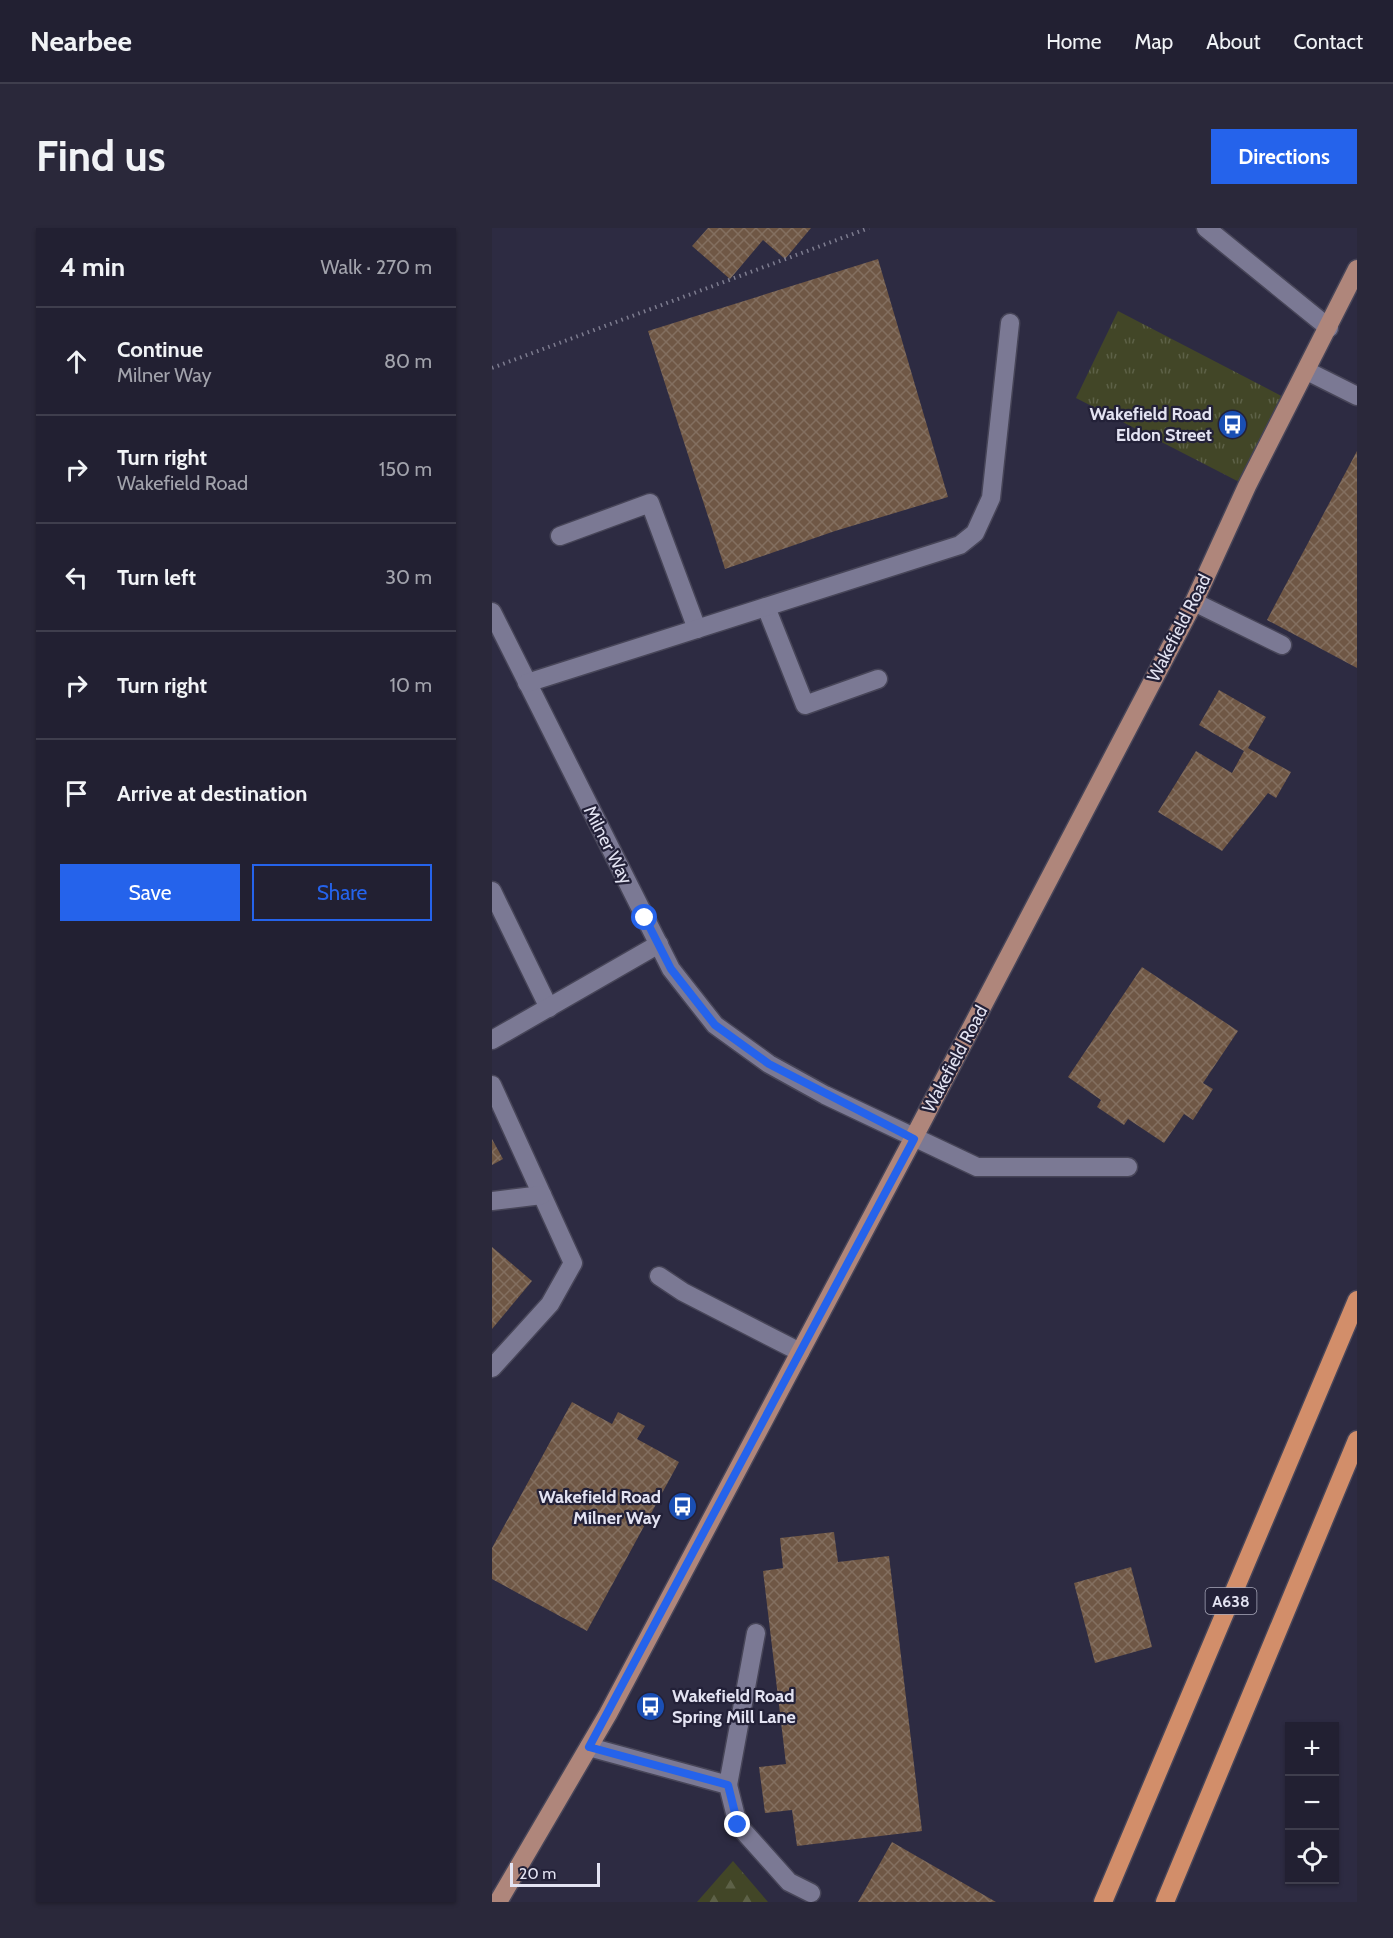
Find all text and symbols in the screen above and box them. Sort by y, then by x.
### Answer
text: Nearbee [30,24,132,58]
text: Home [1046,29,1102,54]
text: Map [1135,29,1173,54]
text: About [1206,29,1260,54]
text: Contact [1293,29,1363,54]
button: Directions [1211,129,1357,184]
text: Find us [36,130,165,182]
text: 4 min [60,251,125,283]
text: Walk · 270 m [320,255,432,279]
text: Continue [117,336,203,363]
icon: ahead [60,345,93,378]
text: 80 m [384,349,432,373]
text: Milner Way [117,363,212,387]
place label: Wakefield Road Eldon Street [1089,403,1212,446]
bus stop icon: Wakefield Road Eldon Street [1217,408,1249,440]
text: Turn right [117,444,207,471]
icon: right [60,453,93,486]
text: 150 m [379,457,432,481]
text: Wakefield Road [117,471,248,495]
icon: left [60,561,93,594]
text: Turn left [117,564,196,591]
text: 30 m [385,565,432,589]
street label: Wakefield Road [1142,570,1216,686]
icon: right [60,669,93,702]
text: Turn right [117,672,207,699]
text: 10 m [389,673,432,697]
icon: arrive [60,777,93,810]
text: Arrive at destination [117,780,307,807]
street label: Milner Way [579,802,637,888]
button: Save [60,864,240,921]
button: Share [252,864,432,921]
route start [631,904,657,930]
street label: Wakefield Road [918,1002,992,1116]
place label: Wakefield Road Milner Way [538,1486,661,1529]
bus stop icon: Wakefield Road Milner Way [666,1491,698,1523]
road number: A638 [1206,1588,1256,1614]
place label: Wakefield Road Spring Mill Lane [672,1685,796,1728]
bus stop icon: Wakefield Road Spring Mill Lane [635,1690,667,1722]
map controls [1285,1722,1339,1884]
button: + [1285,1722,1339,1776]
button: − [1285,1776,1339,1830]
route end [724,1811,750,1837]
button: locate [1285,1830,1339,1884]
scale bar [510,1860,600,1888]
text: 20 m [519,1864,556,1883]

